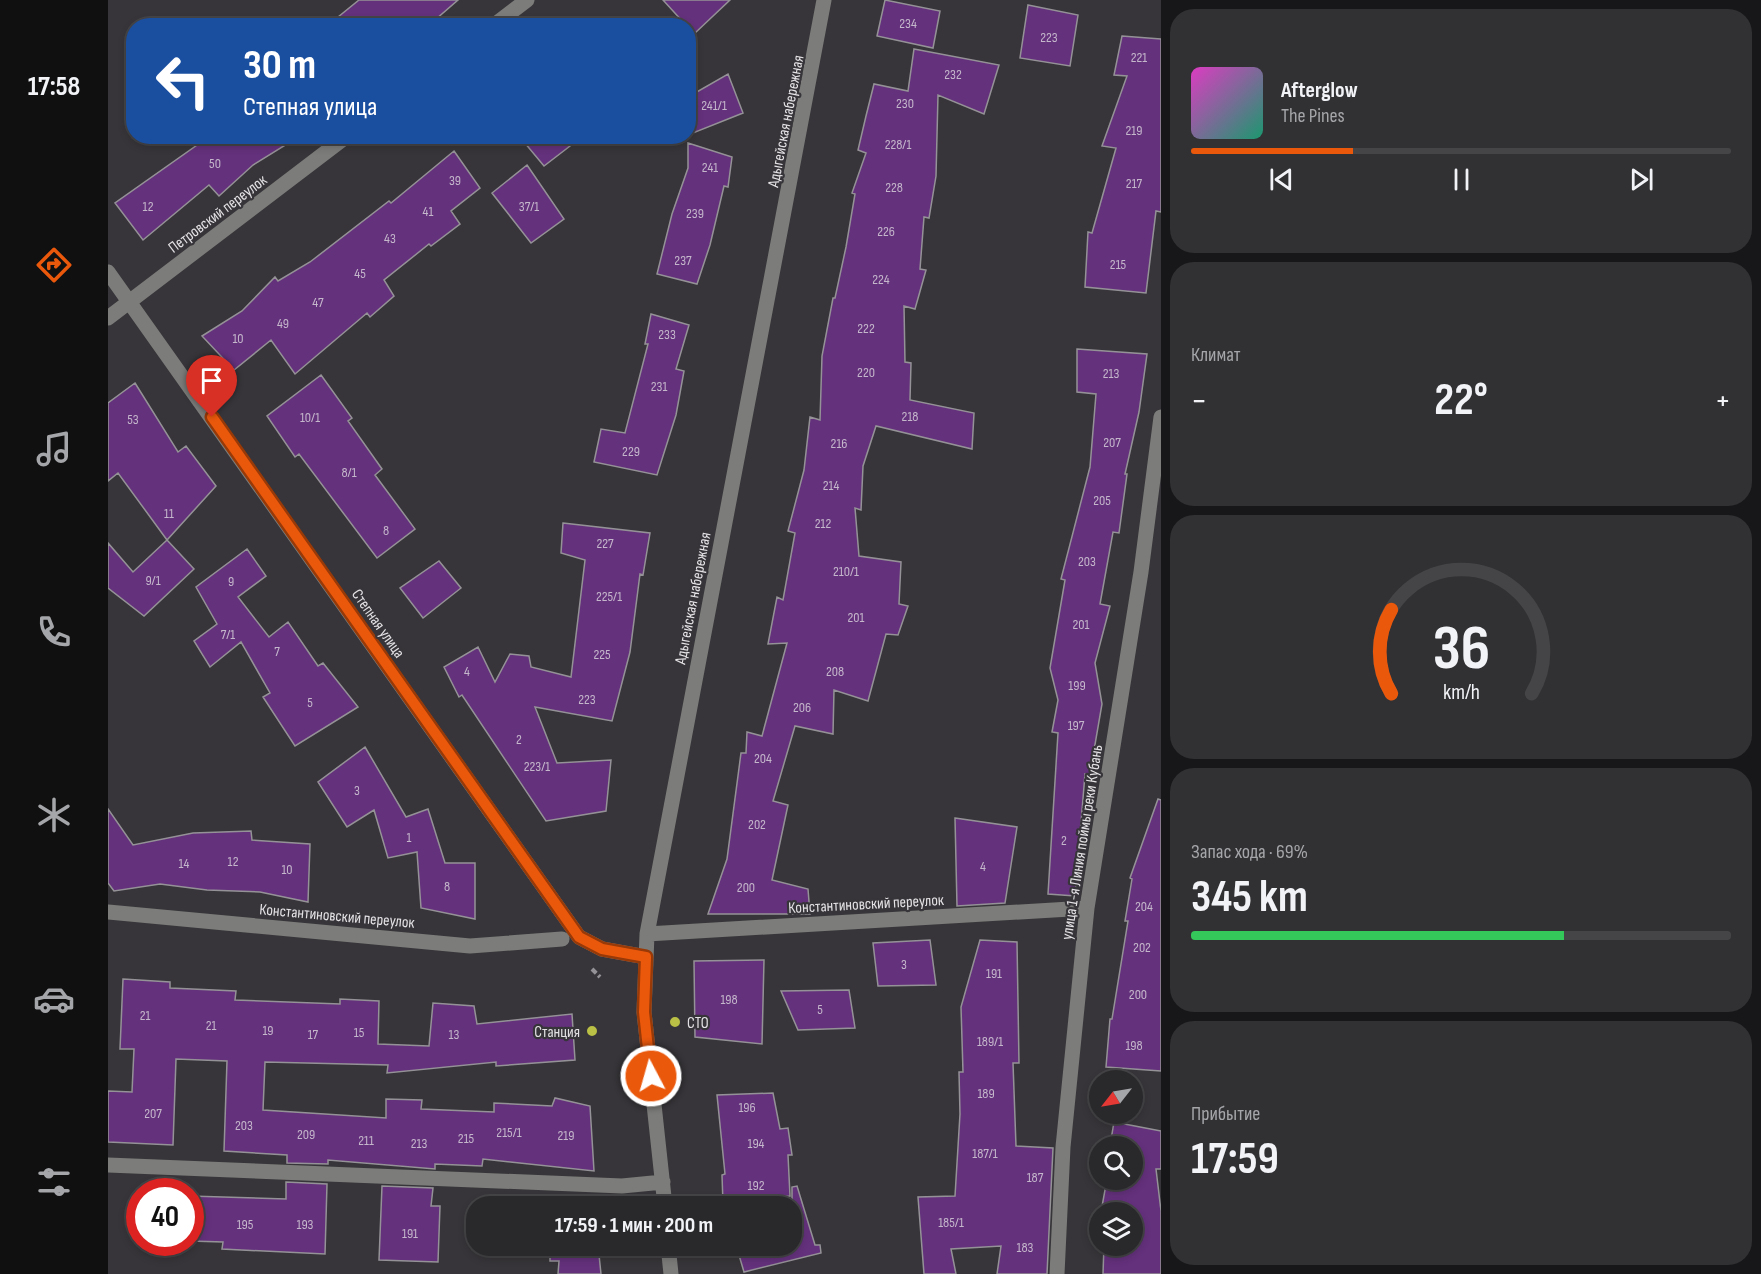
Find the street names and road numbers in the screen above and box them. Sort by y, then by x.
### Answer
street label: Адыгейская набережная [764,54,809,190]
street label: Петровский переулок [165,170,272,257]
street label: Адыгейская набережная [671,531,716,667]
street label: Степная улица [347,586,408,662]
street label: улица 1-я Линия поймы реки Кубань [1058,743,1107,941]
street label: Константиновский переулок [788,891,945,918]
street label: Константиновский переулок [258,900,416,933]

